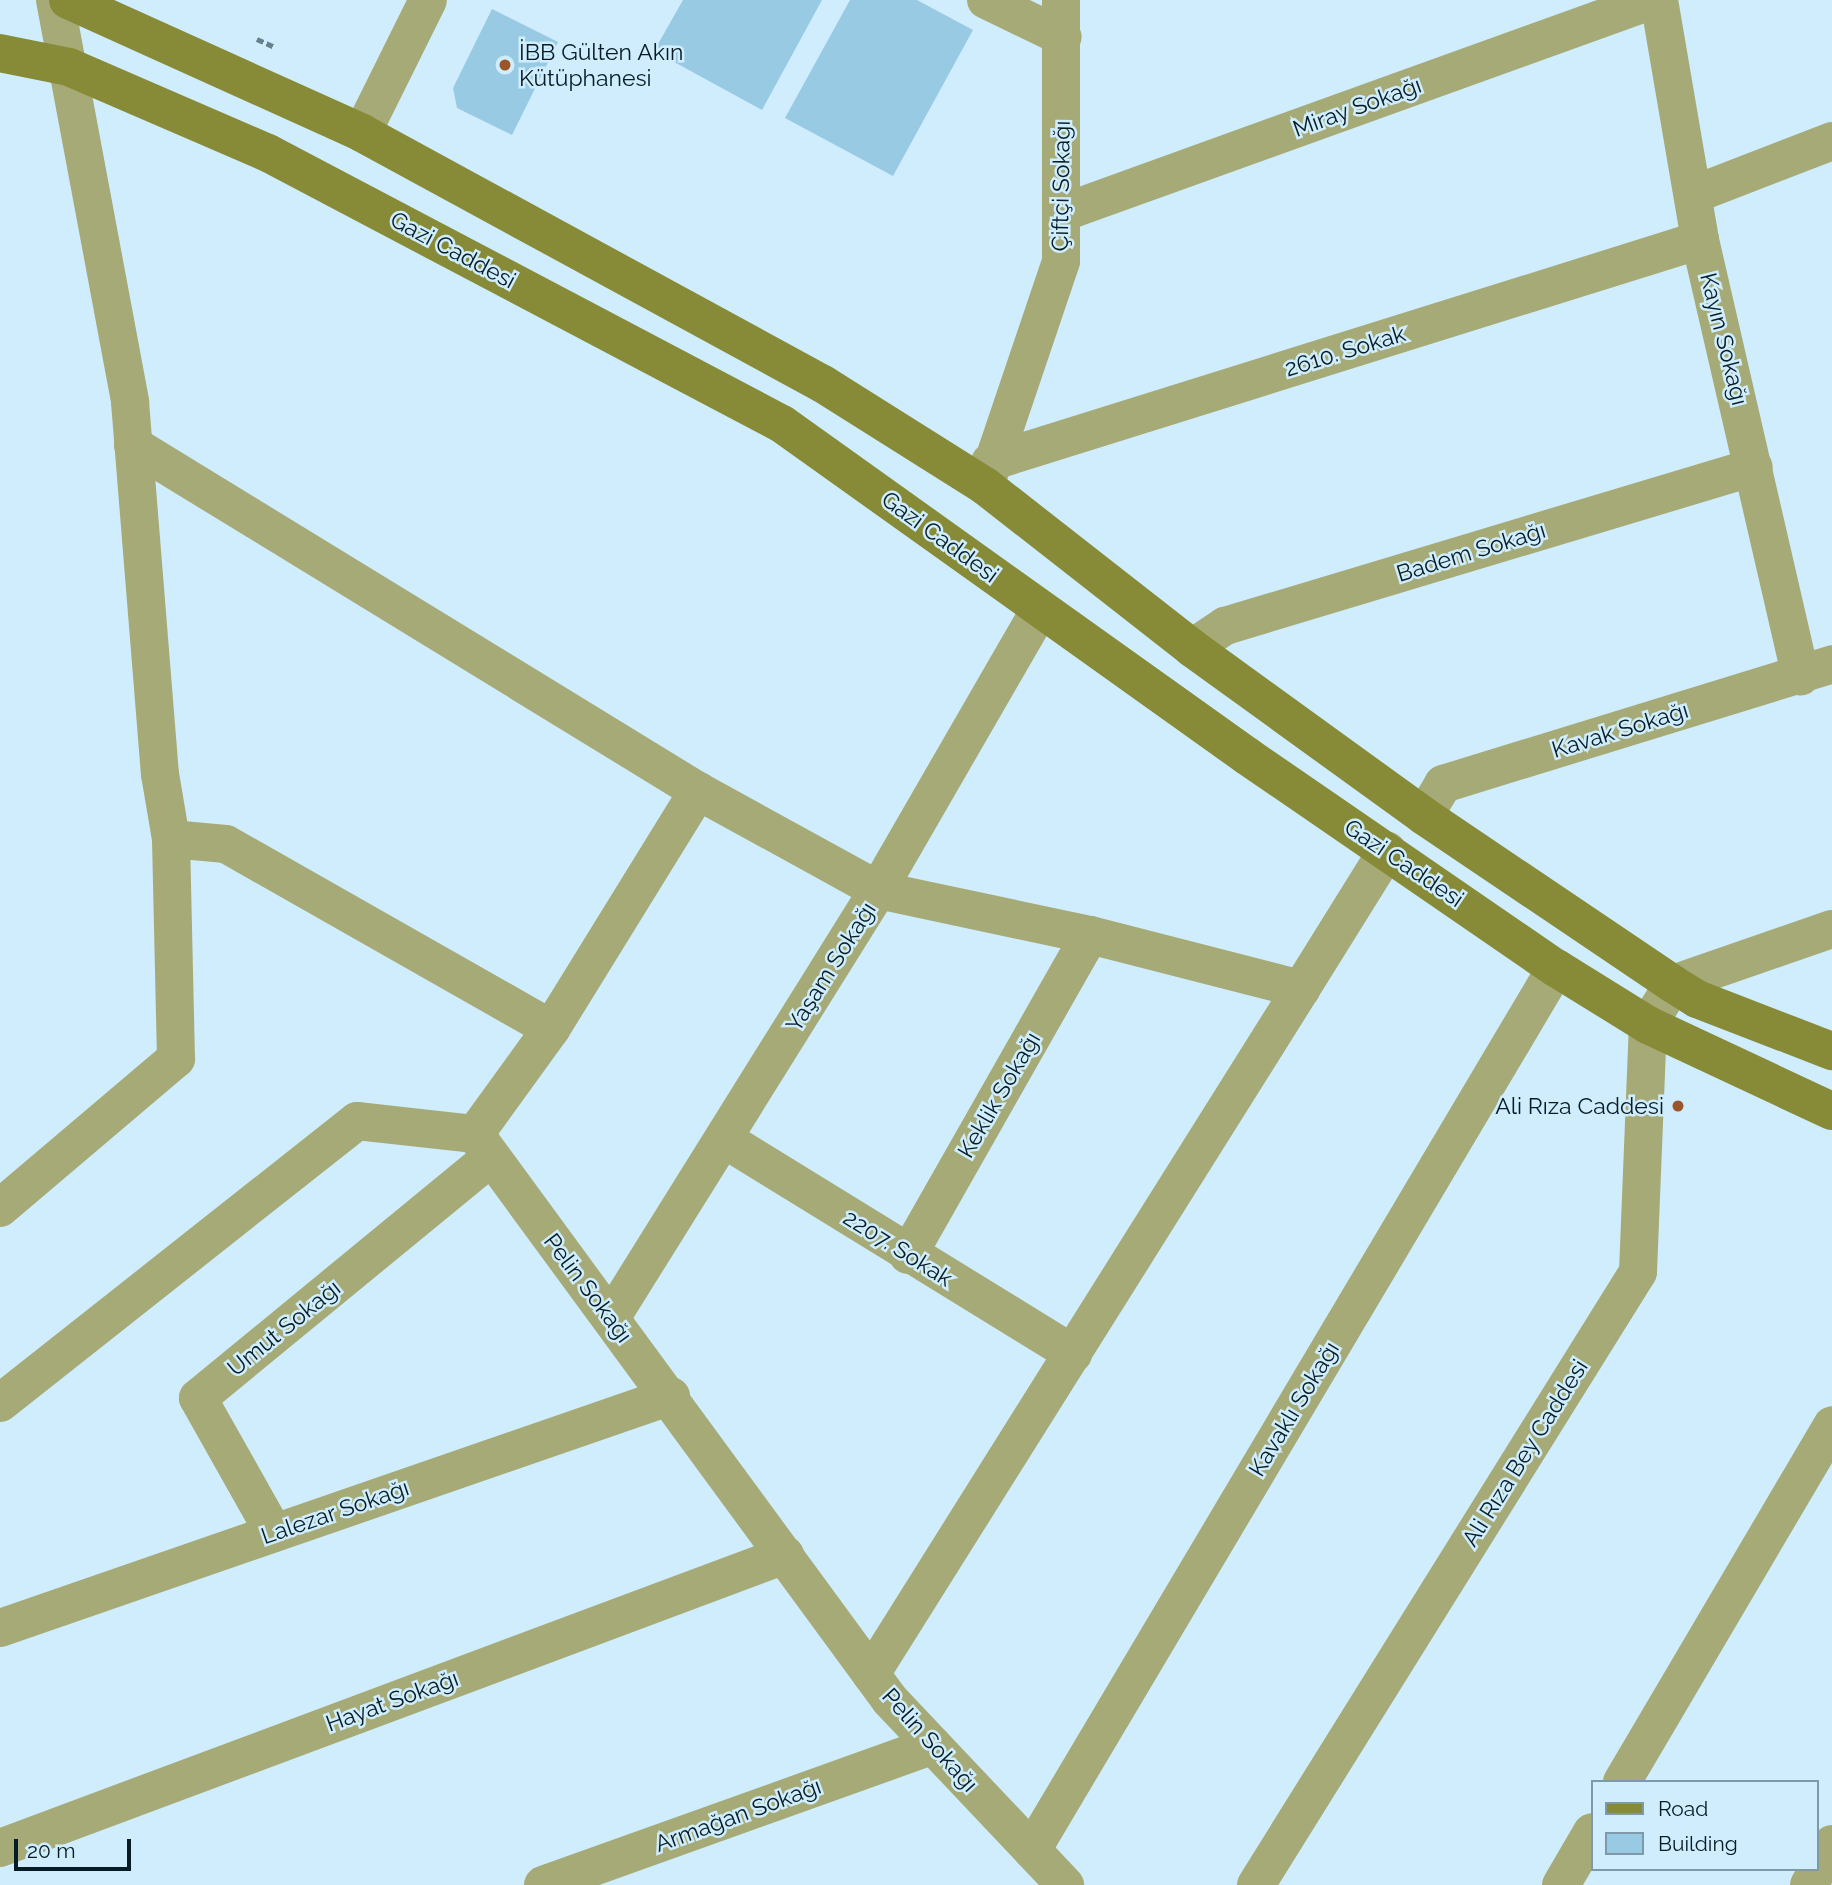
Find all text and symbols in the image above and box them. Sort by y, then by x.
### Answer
place label: İBB Gülten Akın Kütüphanesi [519,38,684,92]
marker: İBB Gülten Akın Kütüphanesi [497,57,513,73]
street label: Miray Sokağı [1289,71,1425,143]
street label: Çiftçi Sokağı [1046,120,1076,252]
street label: Gazi Caddesi [386,205,520,295]
street label: Kayın Sokağı [1694,270,1754,408]
street label: 2610. Sokak [1281,320,1409,382]
street label: Gazi Caddesi [876,485,1004,589]
street label: Badem Sokağı [1393,516,1549,588]
street label: Kavak Sokağı [1549,696,1691,764]
street label: Gazi Caddesi [1339,813,1469,913]
street label: Yaşam Sokağı [780,897,882,1037]
street label: Keklik Sokağı [952,1027,1046,1163]
place label: Ali Rıza Caddesi [1495,1092,1664,1120]
marker: Ali Rıza Caddesi [1670,1098,1686,1114]
street label: 2207. Sokak [838,1204,958,1292]
street label: Pelin Sokağı [538,1228,638,1348]
street label: Umut Sokağı [222,1274,346,1382]
street label: Kavaklı Sokağı [1243,1337,1345,1481]
street label: Ali Rıza Bey Caddesi [1456,1354,1594,1552]
street label: Lalezar Sokağı [257,1474,413,1550]
street label: Hayat Sokağı [322,1664,462,1738]
street label: Pelin Sokağı [876,1683,984,1797]
street label: Armağan Sokağı [651,1772,825,1858]
legend [1590,1780,1818,1871]
text: Road [1658,1796,1708,1821]
scale bar [18,1826,135,1870]
text: Building [1658,1831,1738,1856]
text: 20 m [27,1838,75,1863]

